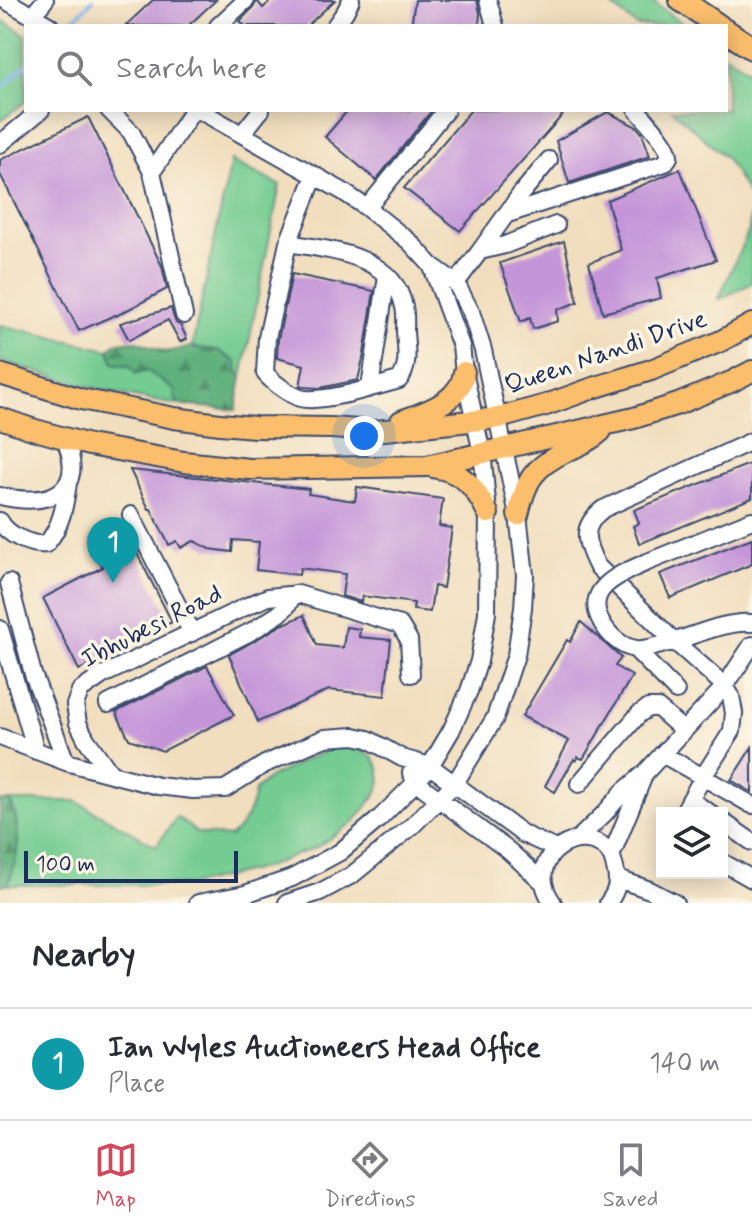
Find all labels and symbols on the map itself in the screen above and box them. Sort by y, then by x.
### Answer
street label: Queen Nandi Drive [500,302,712,404]
your location [344,416,384,456]
pin: 1 [87,517,139,583]
street label: Ibhubesi Road [76,577,228,677]
scale bar [24,847,238,883]

